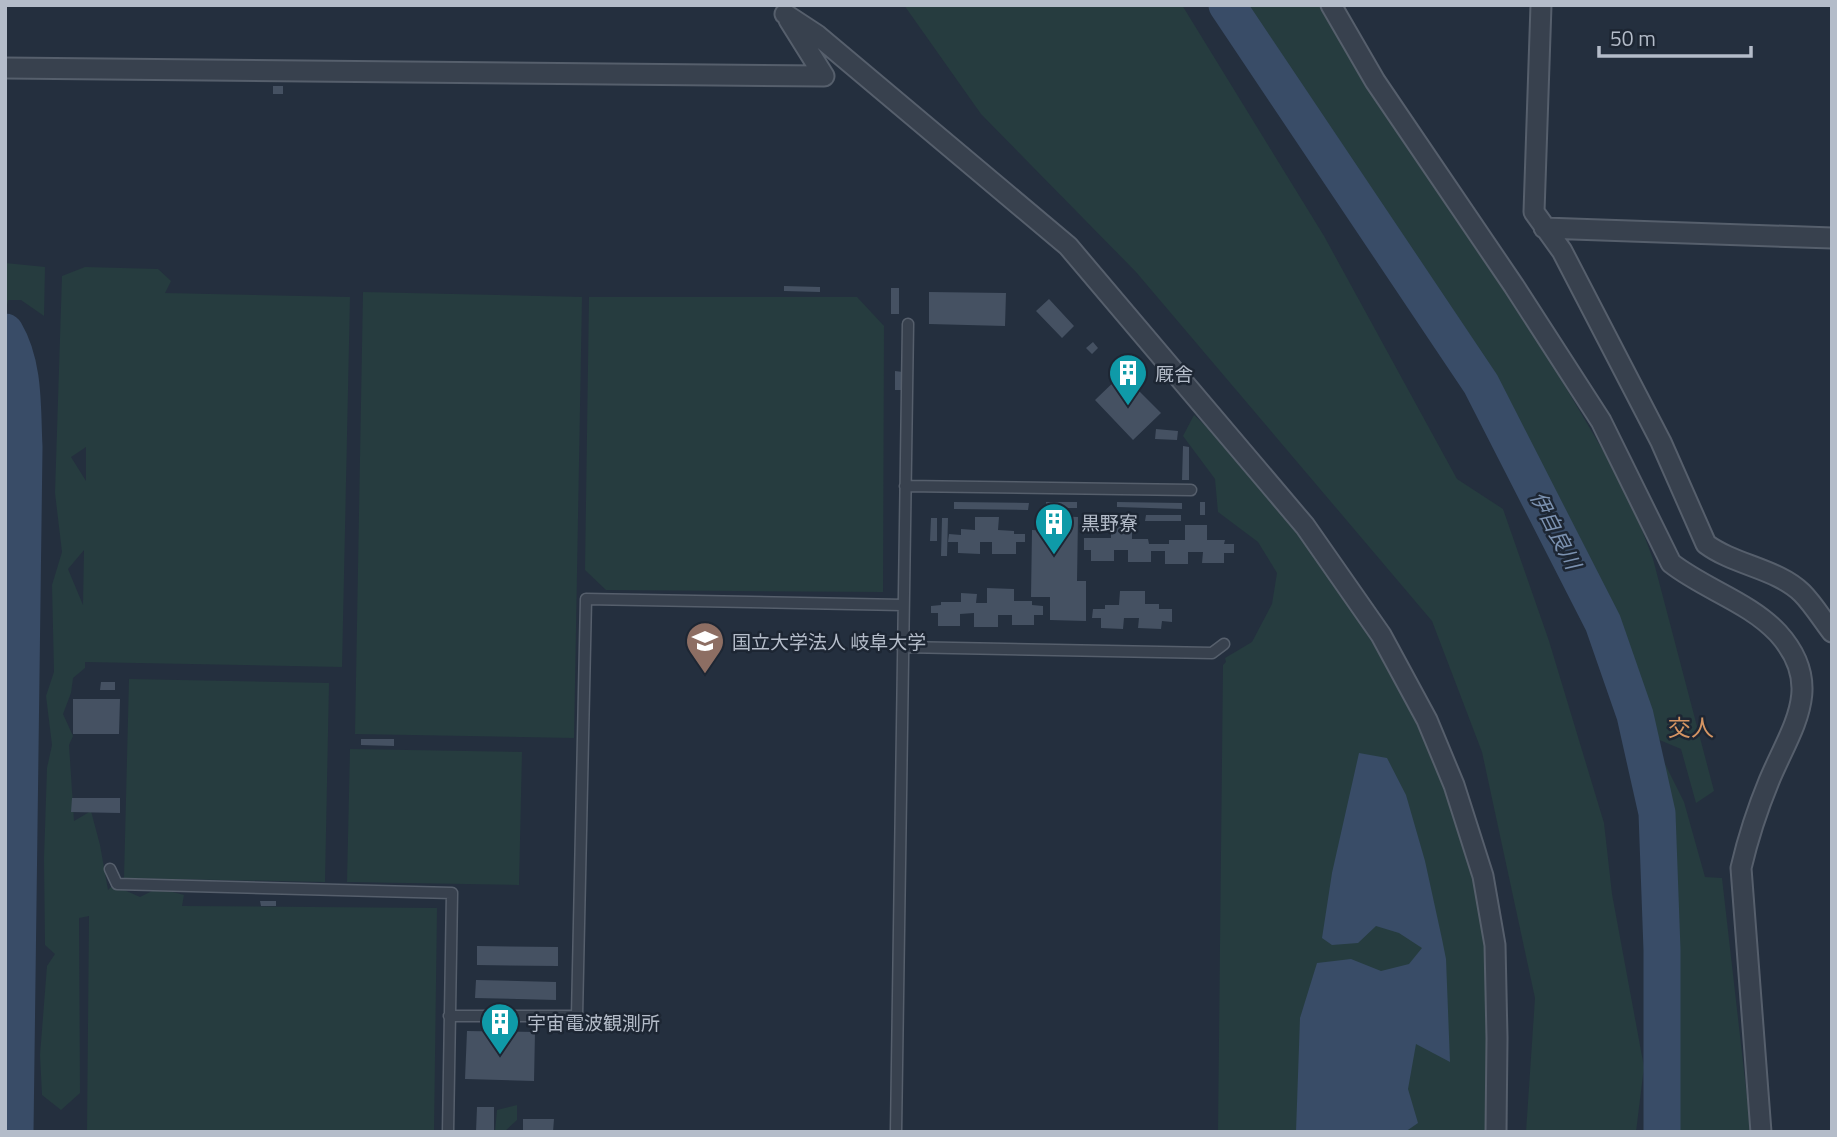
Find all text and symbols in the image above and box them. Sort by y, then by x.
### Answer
scale bar [1599,14,1751,58]
text: 50 m [1610,22,1656,54]
building icon: 厩舎 [1107,352,1149,407]
place label: 厩舎 [1155,359,1193,388]
water label: 伊自良川 [1523,485,1590,576]
building icon: 黒野寮 [1033,501,1075,556]
place label: 黒野寮 [1081,508,1138,537]
school or university icon: 国立大学法人 岐阜大学 [684,620,726,675]
place label: 国立大学法人 岐阜大学 [732,627,926,656]
district label: 交人 [1668,710,1714,745]
building icon: 宇宙電波観測所 [479,1001,521,1056]
place label: 宇宙電波観測所 [527,1008,660,1037]

